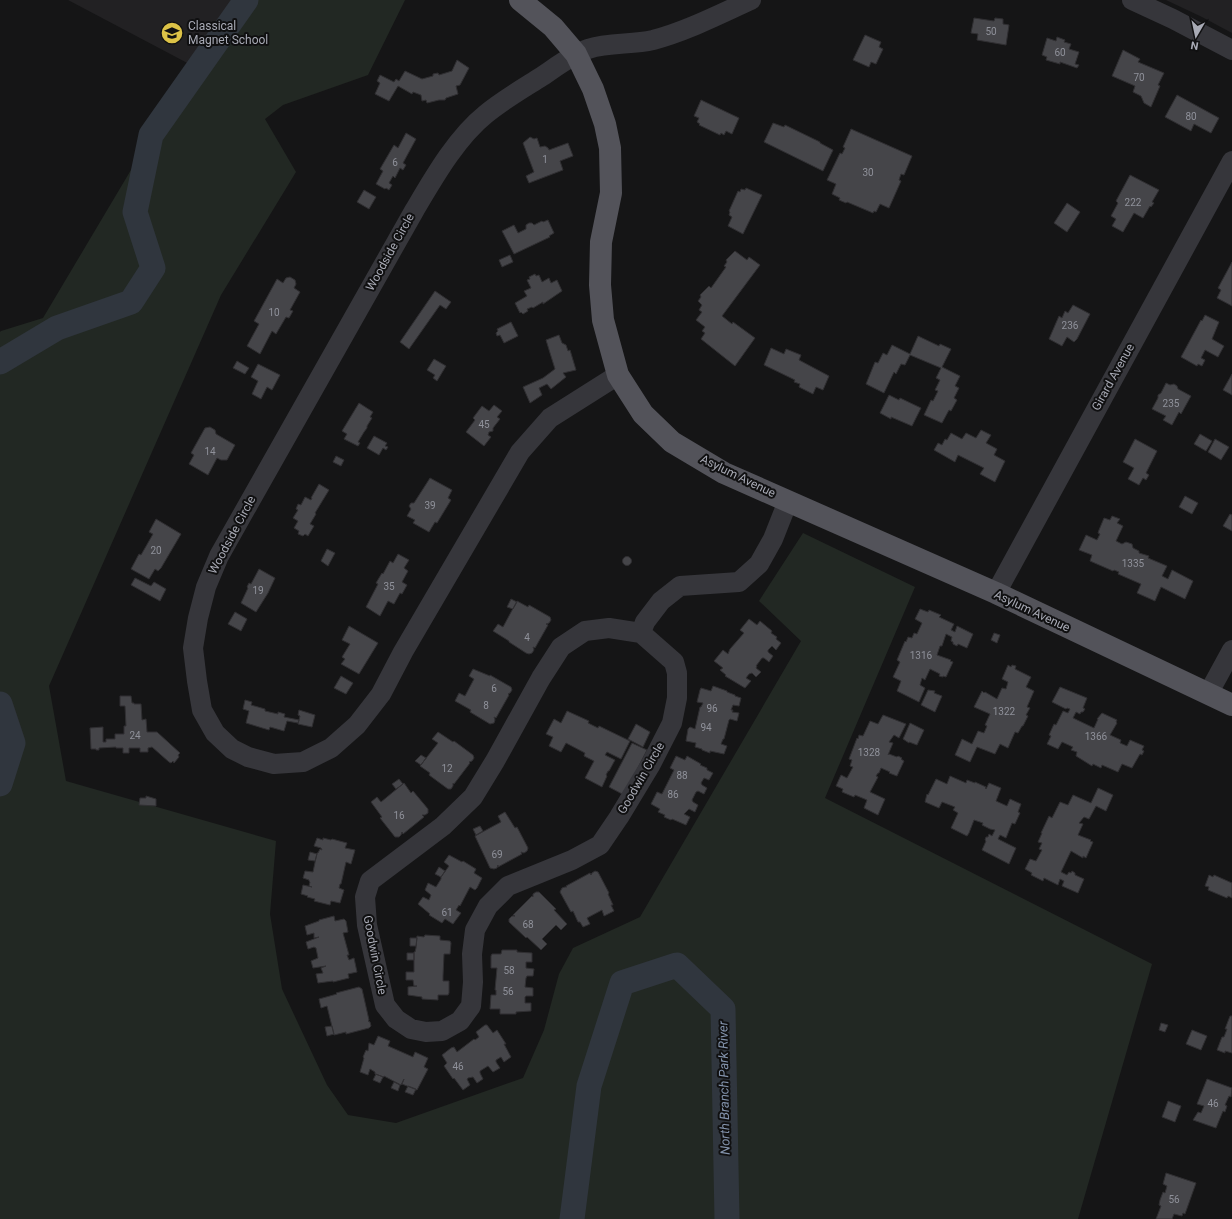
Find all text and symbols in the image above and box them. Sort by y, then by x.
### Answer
north arrow [1176,16,1216,56]
place label: Classical Magnet School [188,19,268,47]
school or university icon: Classical Magnet School [159,20,185,46]
house number: 50 [985,26,997,37]
text: N [1189,38,1199,52]
house number: 60 [1054,47,1066,58]
house number: 70 [1133,72,1145,83]
house number: 80 [1185,111,1197,122]
house number: 1 [542,154,548,165]
house number: 6 [392,157,398,168]
house number: 30 [862,167,874,178]
house number: 222 [1125,197,1142,208]
street label: Woodside Circle [363,211,417,293]
house number: 10 [268,307,280,318]
house number: 236 [1062,320,1079,331]
street label: Girard Avenue [1089,341,1137,413]
house number: 235 [1163,398,1180,409]
house number: 45 [478,419,490,430]
house number: 14 [204,446,216,457]
street label: Asylum Avenue [698,452,778,500]
street label: Woodside Circle [206,494,258,576]
house number: 39 [424,500,436,511]
house number: 20 [150,545,162,556]
house number: 1335 [1122,558,1145,569]
house number: 35 [383,581,395,592]
house number: 19 [252,585,264,596]
street label: Asylum Avenue [992,587,1072,635]
house number: 4 [524,632,530,643]
house number: 1316 [910,650,933,661]
house number: 6 [491,683,497,694]
house number: 8 [483,700,489,711]
house number: 96 [706,703,718,714]
house number: 1322 [993,706,1016,717]
house number: 94 [700,722,712,733]
house number: 24 [129,730,141,741]
house number: 1366 [1085,731,1108,742]
street label: Goodwin Circle [615,740,667,816]
house number: 1328 [858,747,881,758]
house number: 12 [441,763,453,774]
house number: 88 [676,770,688,781]
house number: 86 [667,789,679,800]
house number: 16 [393,810,405,821]
house number: 69 [491,849,503,860]
house number: 61 [441,907,453,918]
street label: Goodwin Circle [360,914,390,996]
house number: 68 [522,919,534,930]
house number: 58 [503,965,515,976]
house number: 56 [502,986,514,997]
water label: North Branch Park River [715,1020,733,1155]
house number: 46 [452,1061,464,1072]
house number: 46 [1207,1098,1219,1109]
house number: 56 [1168,1194,1180,1205]

